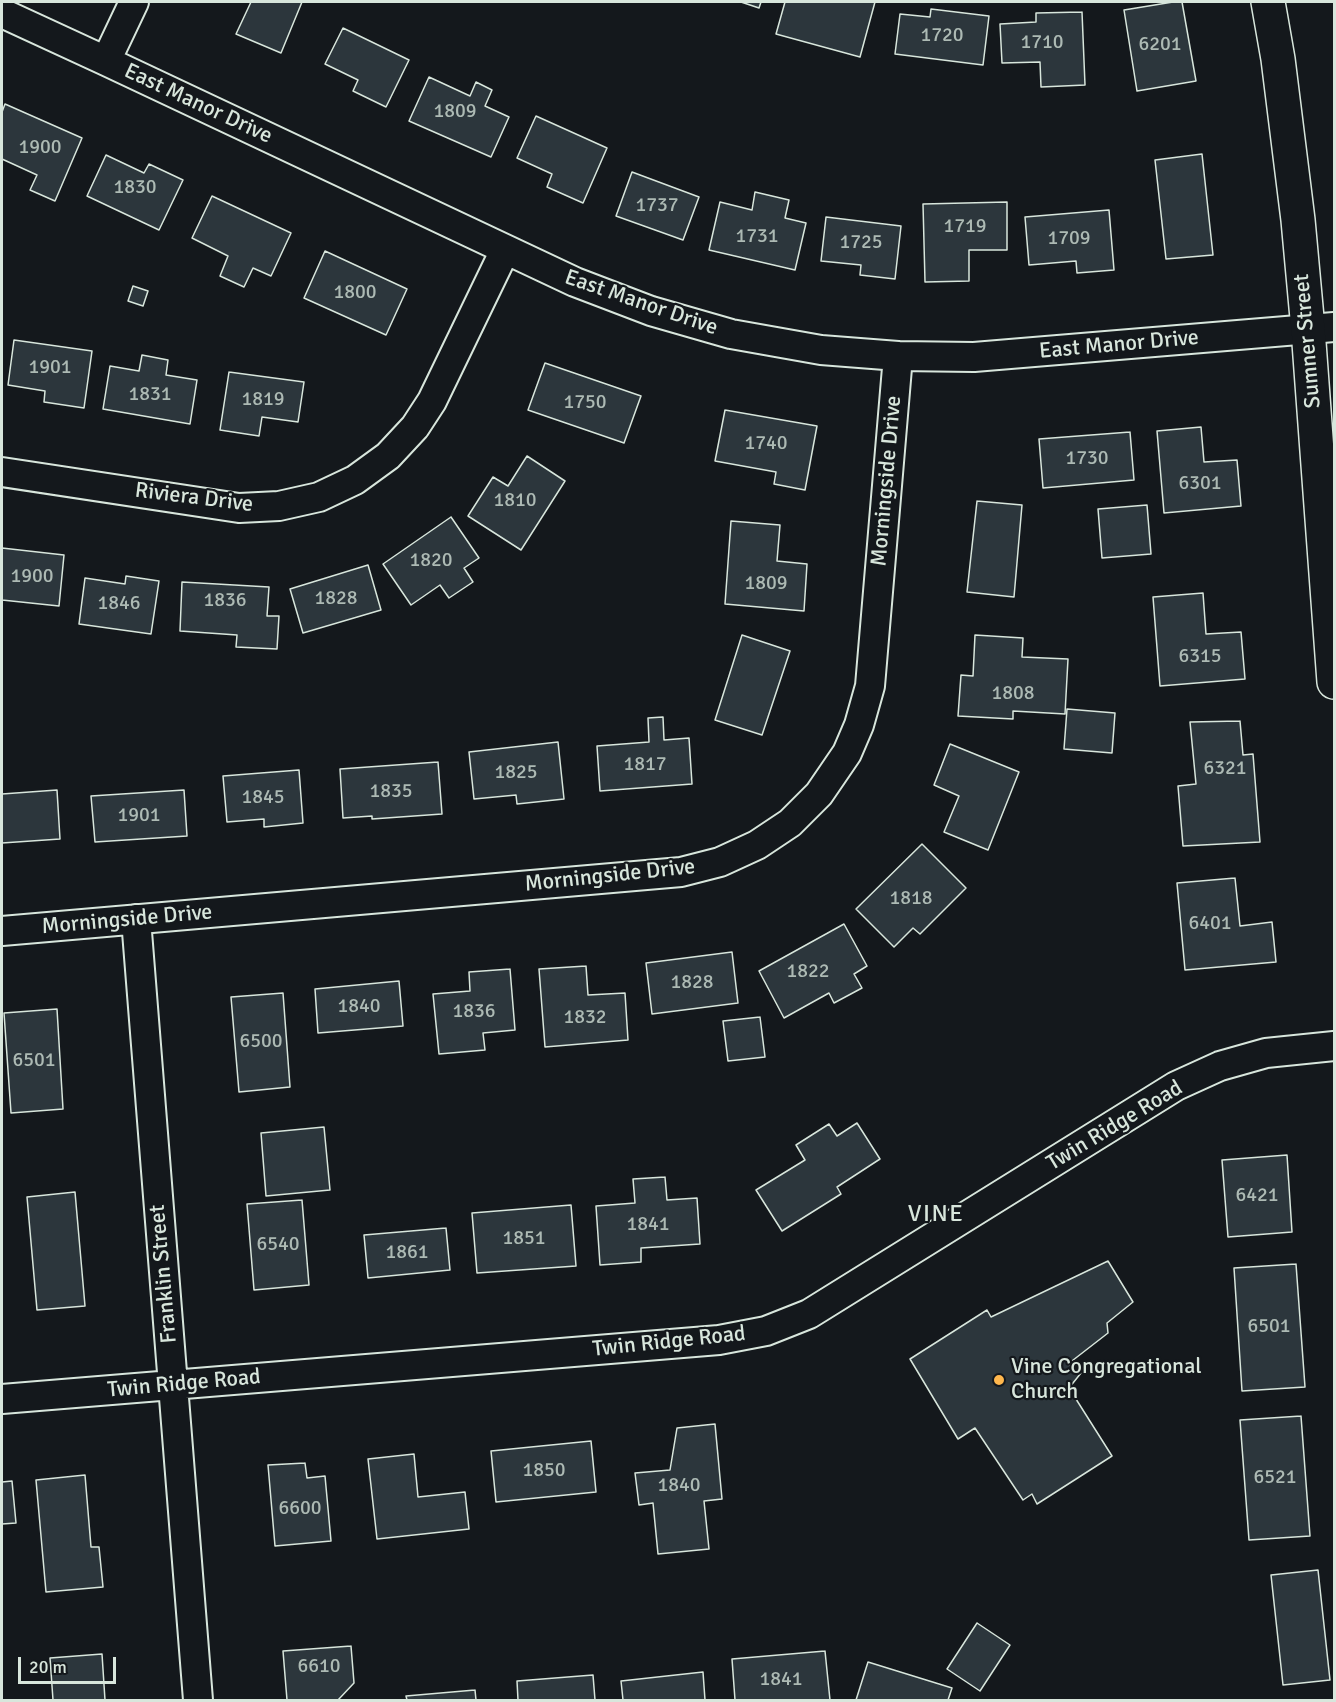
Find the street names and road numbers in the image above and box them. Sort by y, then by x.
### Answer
street label: East Manor Drive [120,58,276,150]
street label: East Manor Drive [561,264,721,342]
street label: Sumner Street [1289,273,1327,409]
street label: East Manor Drive [1038,325,1200,365]
street label: Morningside Drive [866,395,908,567]
street label: Riviera Drive [133,478,255,518]
street label: Morningside Drive [523,854,697,898]
street label: Morningside Drive [41,899,213,941]
street label: Twin Ridge Road [1042,1075,1188,1177]
street label: Franklin Street [145,1203,183,1345]
street label: Twin Ridge Road [591,1321,747,1363]
street label: Twin Ridge Road [106,1364,262,1404]

